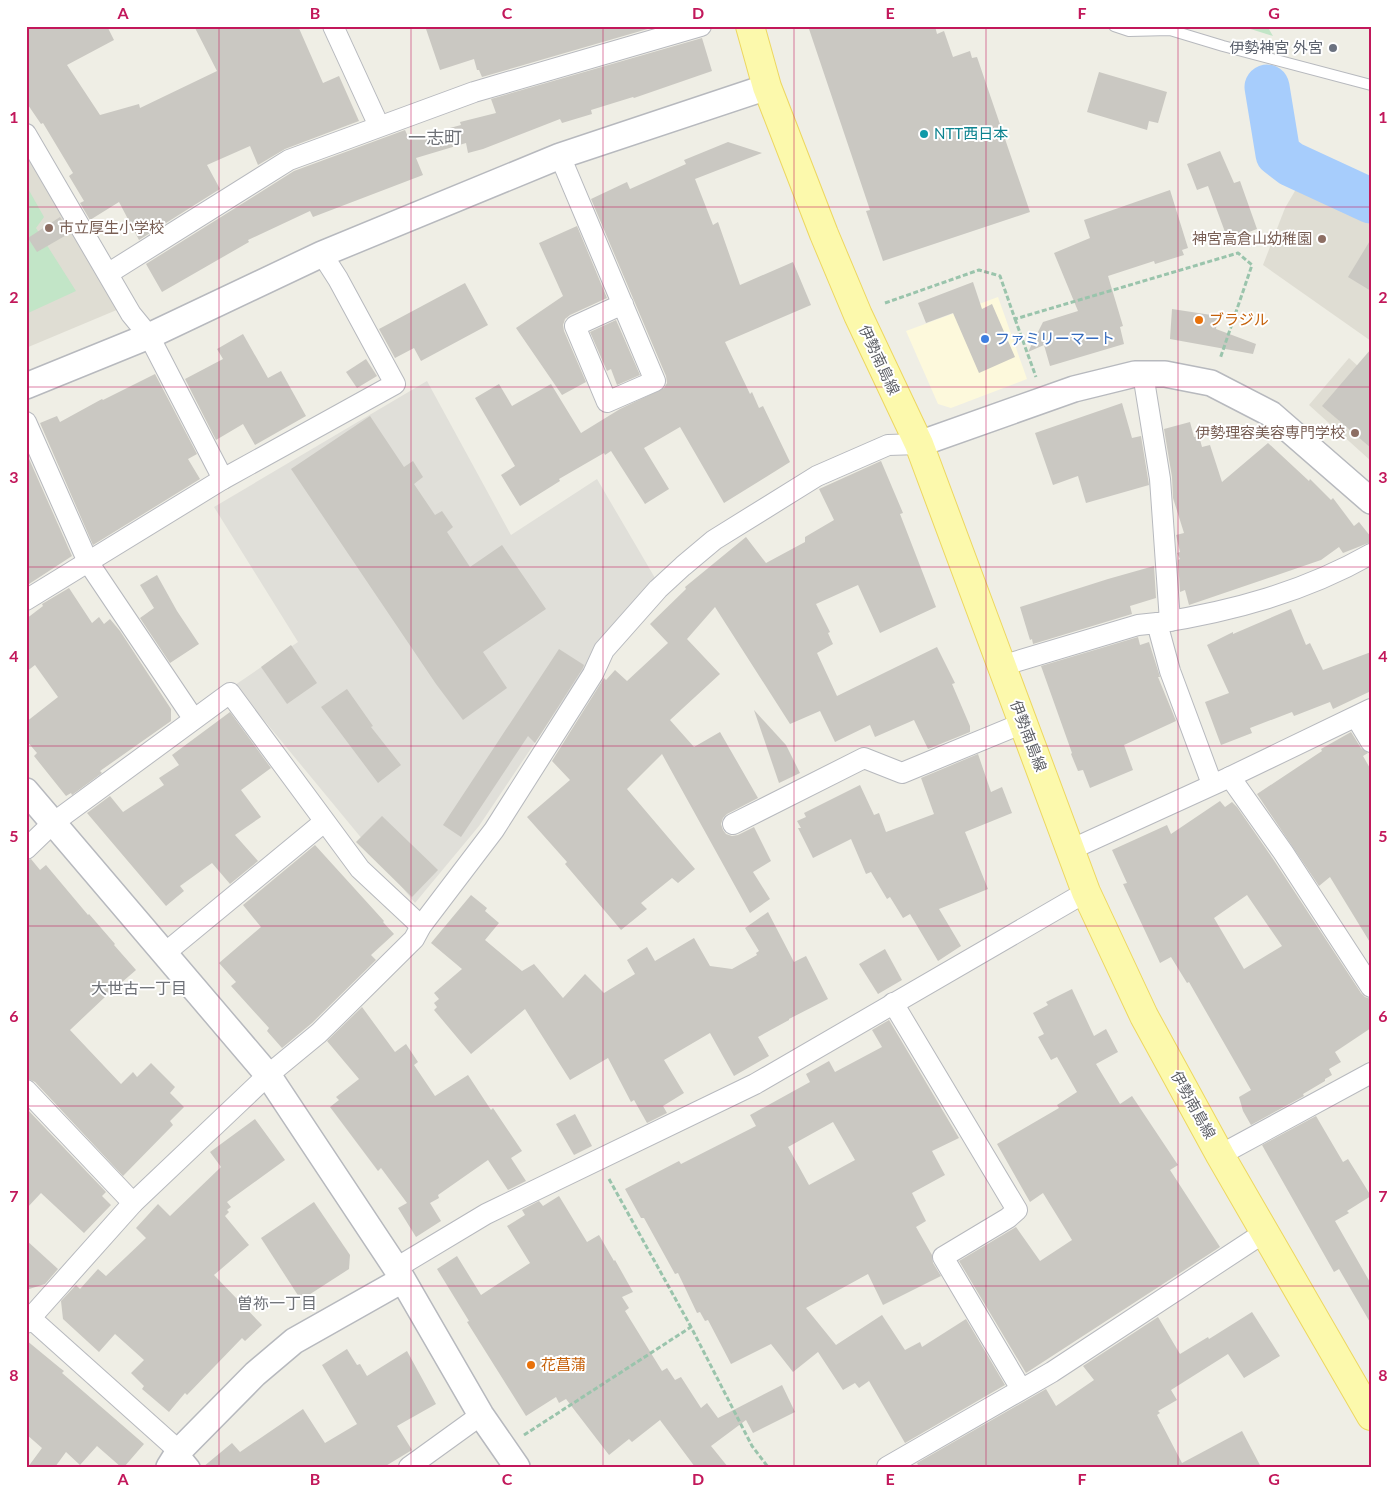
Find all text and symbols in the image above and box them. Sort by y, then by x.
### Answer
text: A [116,3,129,22]
text: B [310,3,320,22]
text: C [502,3,513,22]
text: D [692,3,704,22]
text: E [885,3,895,22]
text: F [1077,3,1087,22]
text: G [1268,3,1280,22]
place label: 伊勢神宮 外宮 [1229,38,1323,56]
marker: 伊勢神宮 外宮 [1327,42,1339,54]
text: 1 [9,107,19,126]
text: 1 [1378,107,1388,126]
place label: NTT西日本 [934,124,1008,142]
district label: 一志町 [408,126,462,148]
marker: NTT西日本 [918,128,930,140]
place label: 市立厚生小学校 [59,218,164,236]
marker: 市立厚生小学校 [43,222,55,234]
place label: 神宮高倉山幼稚園 [1192,229,1312,247]
marker: 神宮高倉山幼稚園 [1316,233,1328,245]
text: 2 [9,287,19,306]
text: 2 [1378,287,1388,306]
place label: ブラジル [1209,310,1269,328]
marker: ブラジル [1193,314,1205,326]
street label: 伊勢南島線 [856,322,904,397]
place label: ファミリーマート [995,329,1115,347]
marker: ファミリーマート [979,333,991,345]
place label: 伊勢理容美容専門学校 [1195,423,1345,441]
marker: 伊勢理容美容専門学校 [1349,427,1361,439]
text: 3 [9,467,19,486]
text: 3 [1378,467,1388,486]
text: 4 [9,646,19,665]
text: 4 [1378,646,1388,665]
street label: 伊勢南島線 [1007,697,1051,774]
text: 5 [9,826,19,845]
text: 5 [1378,826,1388,845]
district label: 大世古一丁目 [91,978,187,997]
text: 6 [9,1006,19,1025]
text: 6 [1378,1006,1388,1025]
street label: 伊勢南島線 [1168,1067,1220,1142]
text: 7 [9,1186,19,1205]
text: 7 [1378,1186,1388,1205]
district label: 曽祢一丁目 [237,1293,317,1312]
place label: 花菖蒲 [541,1355,586,1373]
marker: 花菖蒲 [525,1359,537,1371]
text: 8 [9,1365,19,1384]
text: 8 [1378,1365,1388,1384]
text: A [116,1469,129,1488]
text: B [310,1469,320,1488]
text: C [502,1469,513,1488]
text: D [692,1469,704,1488]
text: E [885,1469,895,1488]
text: F [1077,1469,1087,1488]
text: G [1268,1469,1280,1488]

